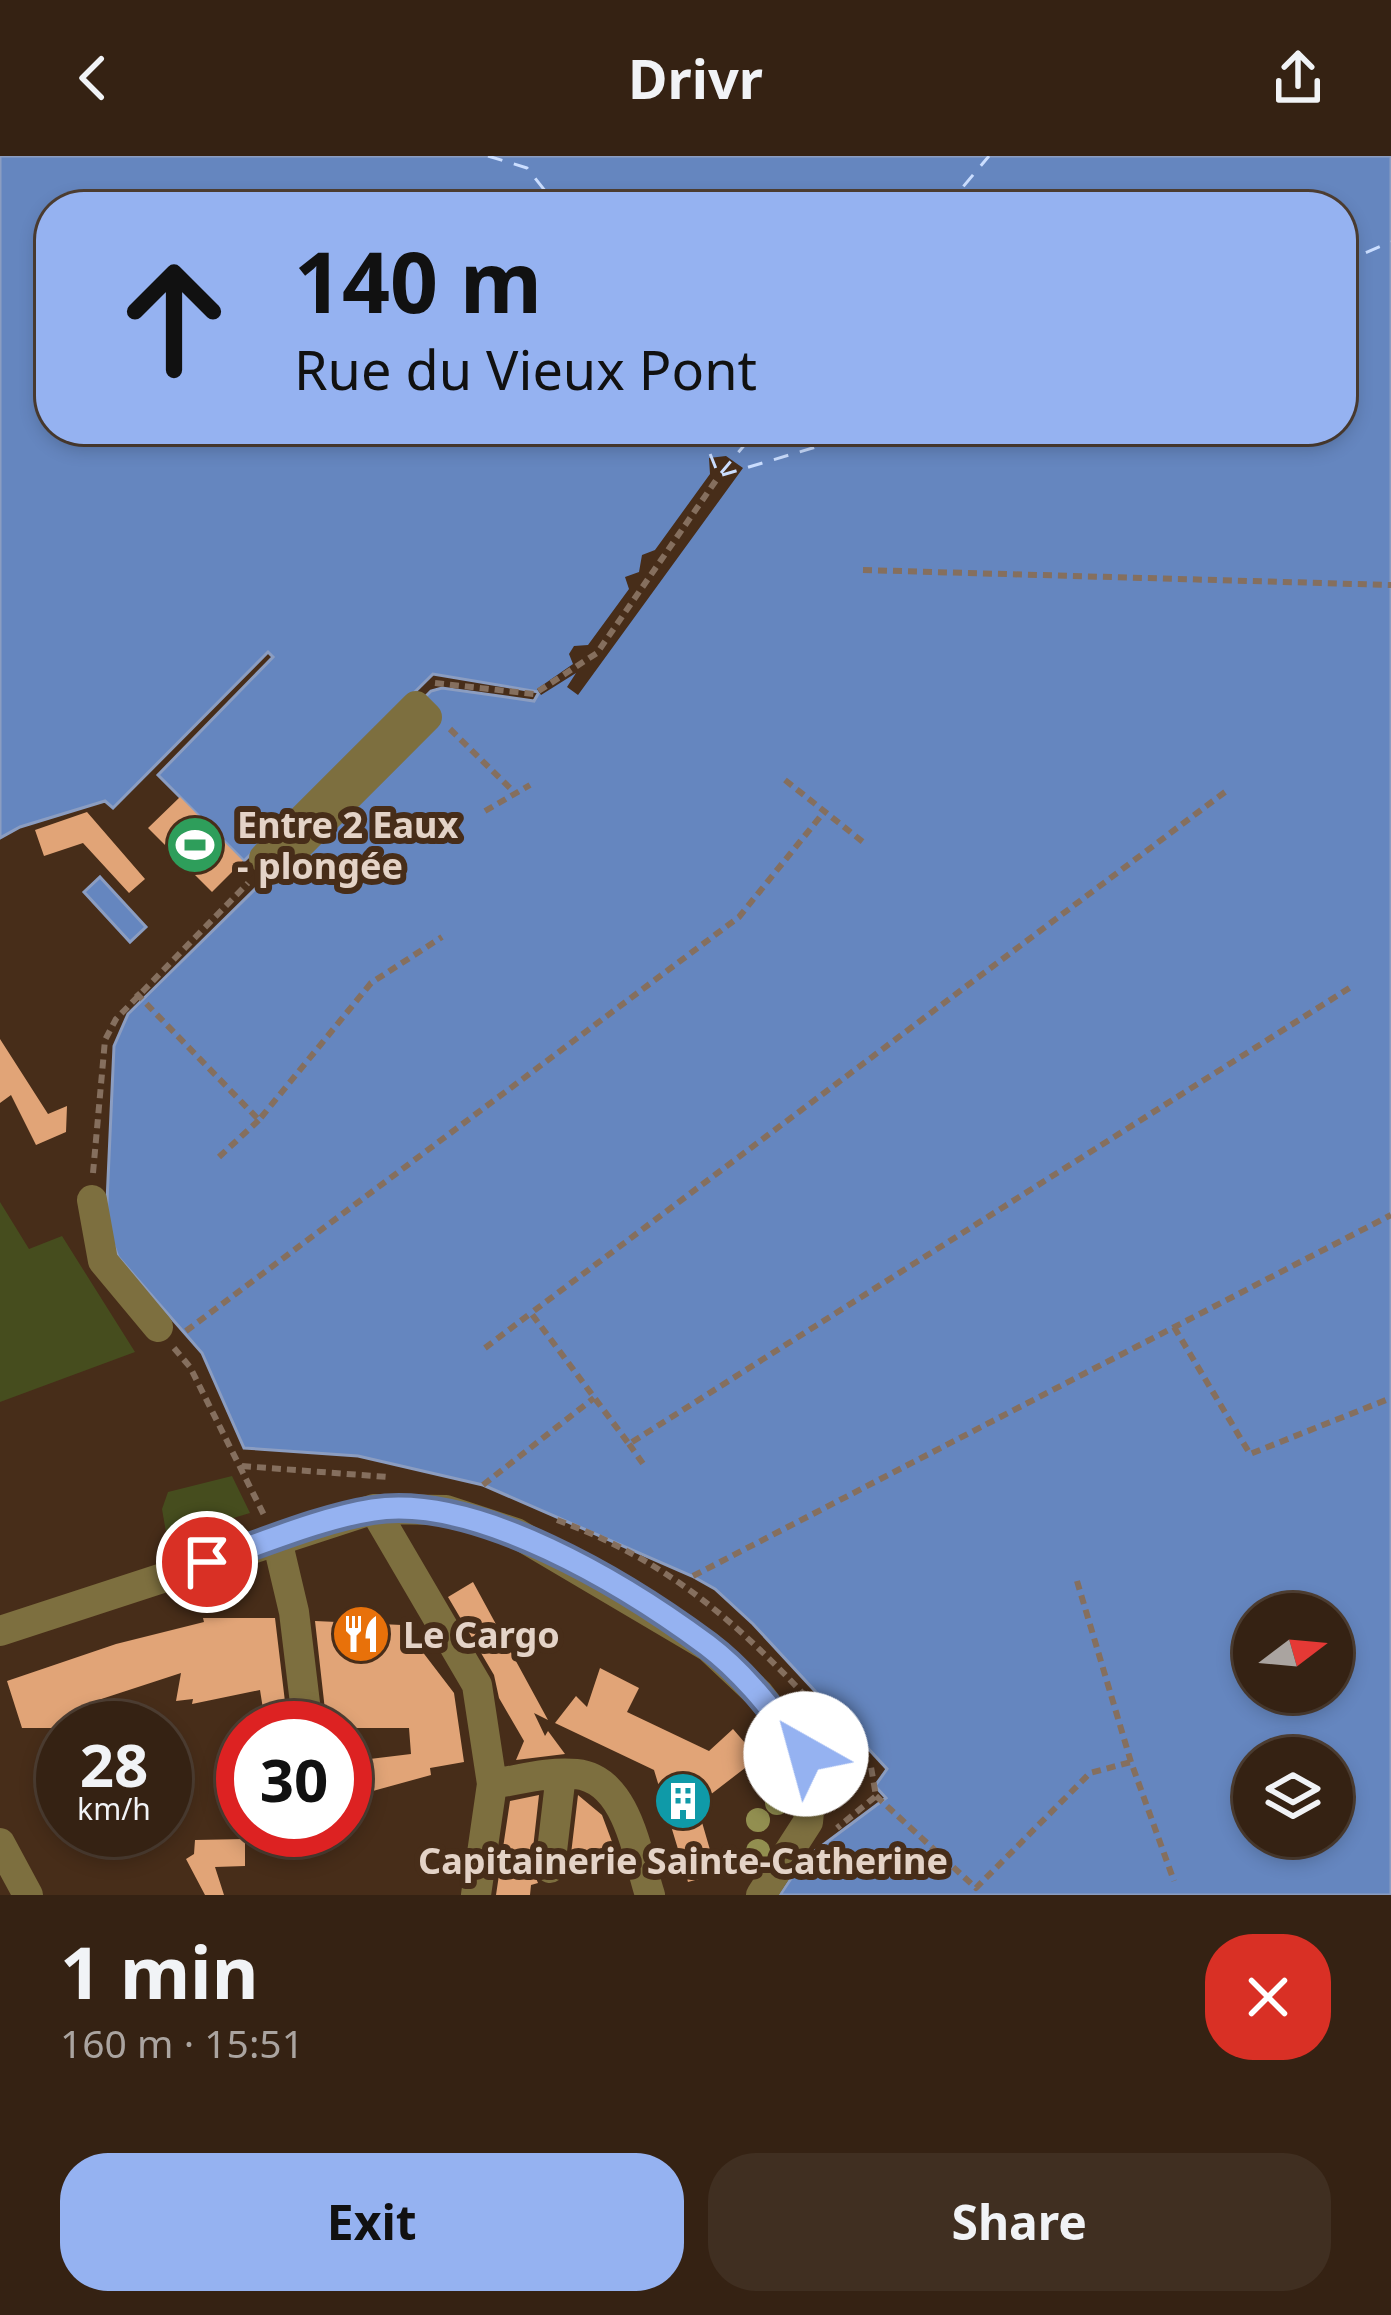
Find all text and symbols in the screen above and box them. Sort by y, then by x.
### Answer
text: Drivr [628,41,763,115]
icon: back [60,45,126,111]
icon: share [1265,45,1331,111]
text: 140 m [294,223,542,338]
icon: ahead [96,240,252,396]
text: Rue du Vieux Pont [294,332,757,406]
place label: Entre 2 Eaux - plongée [237,800,458,890]
sports icon: Entre 2 Eaux - plongée [164,814,226,876]
pin [156,1511,258,1613]
icon: arrive [174,1529,240,1595]
north arrow [1233,1593,1353,1713]
map controls [1233,1593,1353,1857]
restaurant icon: Le Cargo [330,1603,392,1665]
place label: Le Cargo [403,1610,560,1659]
position arrow [743,1691,869,1817]
speed limit sign: 30 [216,1701,372,1857]
text: 28 [80,1723,148,1805]
button: layers [1233,1737,1353,1857]
building icon: Capitainerie Sainte-Catherine [652,1770,714,1832]
text: km/h [77,1788,151,1829]
place label: Capitainerie Sainte-Catherine [418,1836,948,1885]
text: 1 min [60,1922,258,2020]
button: close [1205,1934,1331,2060]
text: 160 m · 15:51 [60,2016,304,2069]
button: Exit [60,2153,684,2291]
button: Share [708,2153,1331,2291]

